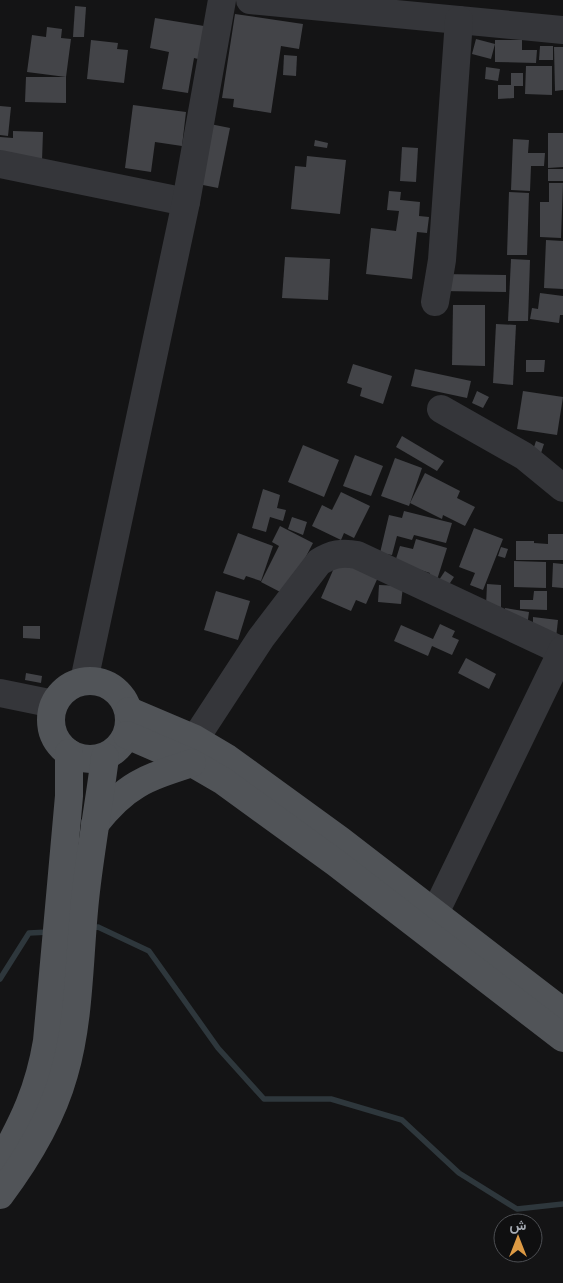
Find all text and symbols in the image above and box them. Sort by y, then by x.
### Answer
north arrow [493,1213,543,1263]
text: ش [510,1217,527,1234]

